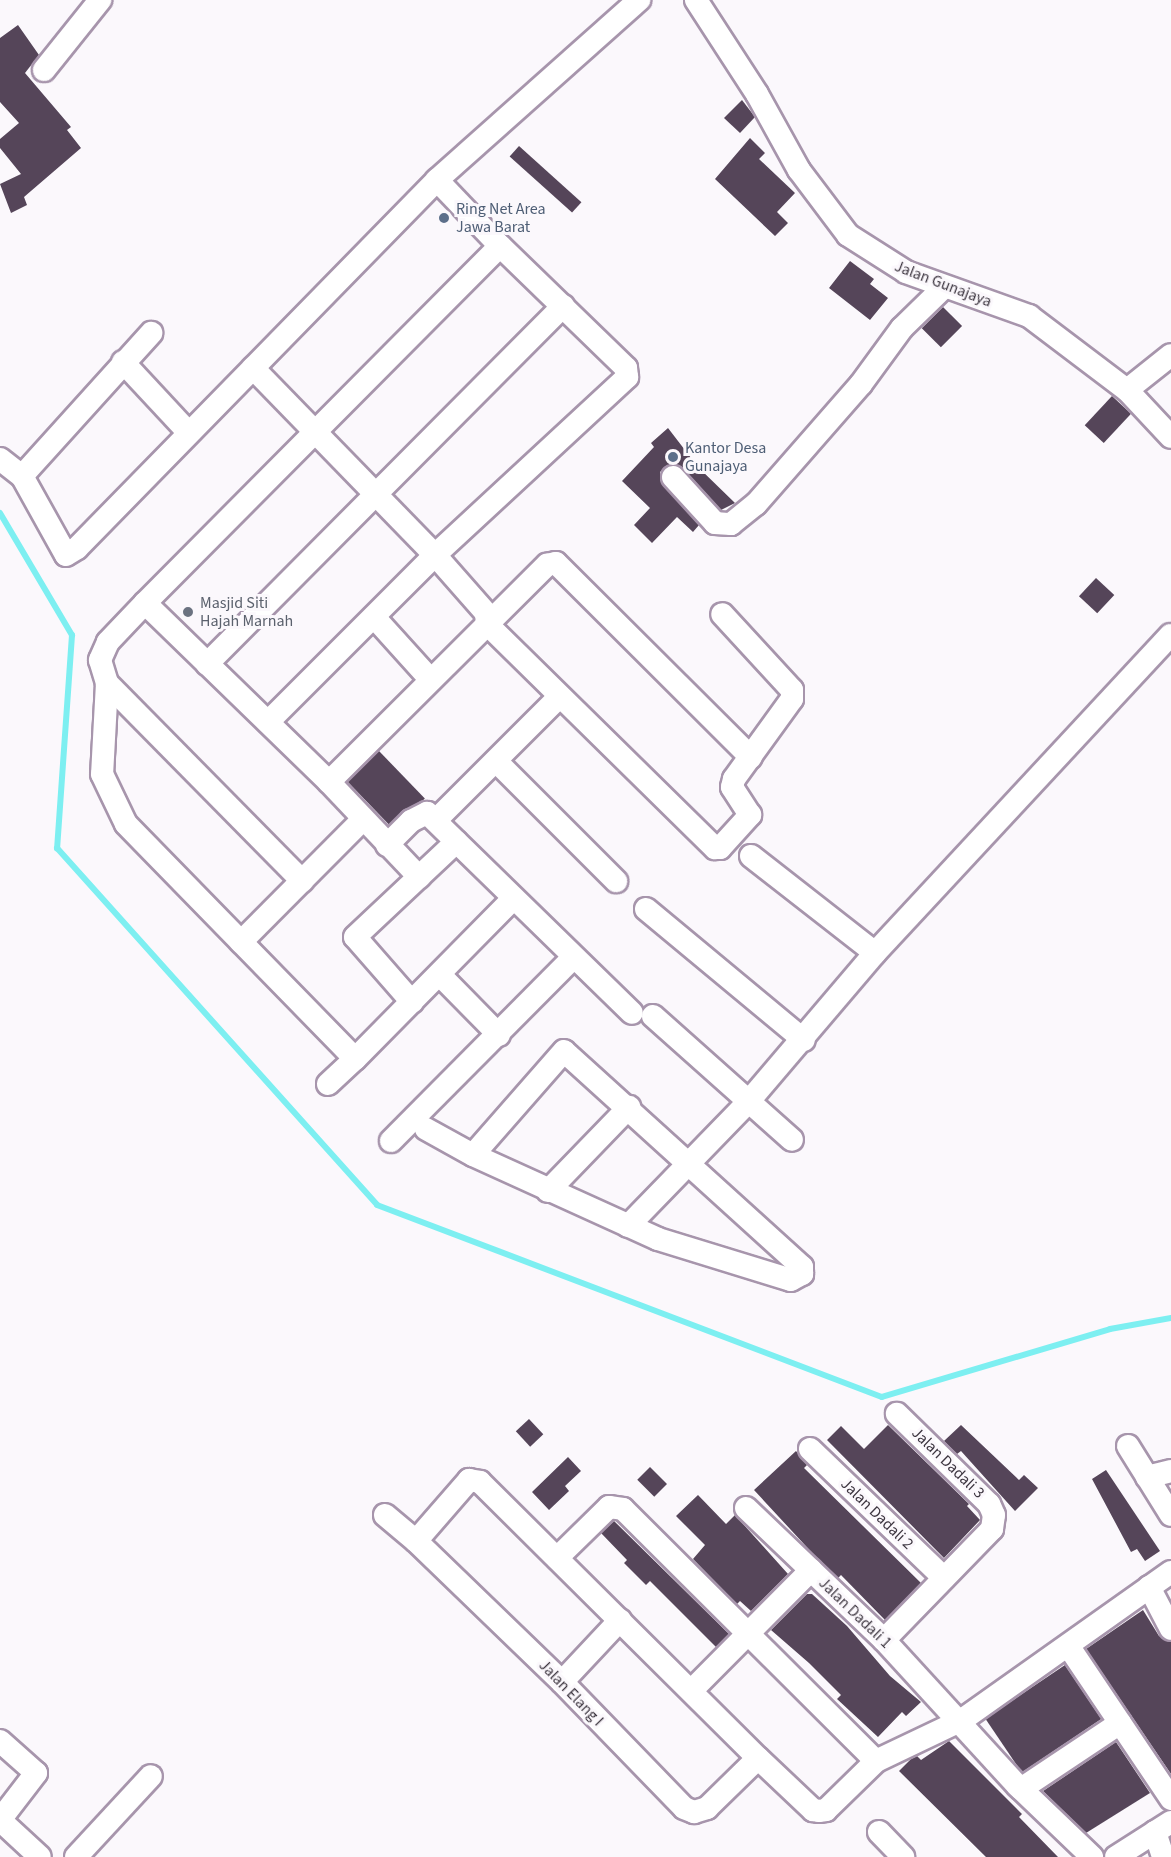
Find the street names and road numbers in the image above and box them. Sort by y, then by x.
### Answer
street label: Jalan Gunajaya [892,257,994,311]
street label: Jalan Dadali 3 [908,1424,988,1502]
street label: Jalan Dadali 2 [837,1475,917,1553]
street label: Jalan Dadali 1 [815,1574,895,1652]
street label: Jalan Elang I [535,1656,607,1730]

